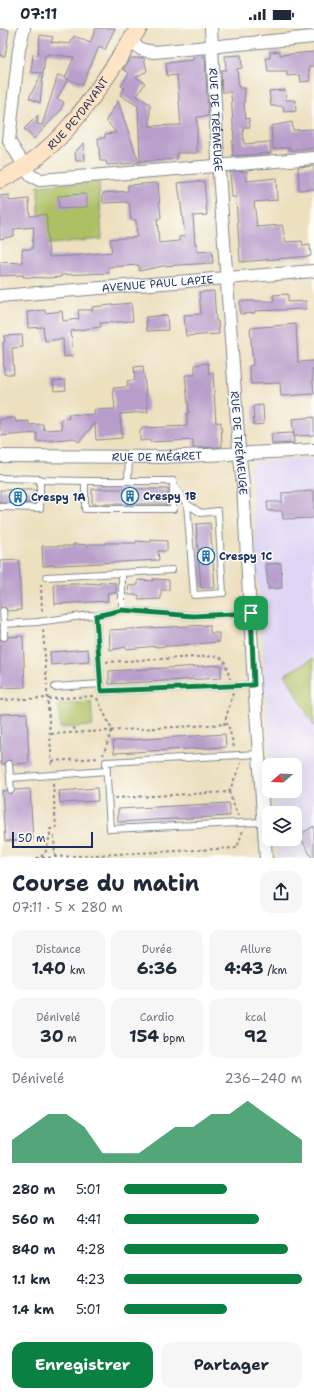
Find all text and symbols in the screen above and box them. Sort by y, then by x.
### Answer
text: 07:11 [20,4,57,24]
street label: RUE DE TRÉMEUGE [206,67,226,173]
street label: RUE PEYDAVANT [44,74,112,153]
street label: AVENUE PAUL LAPIE [101,272,214,295]
street label: RUE DE TRÉMEUGE [227,391,251,495]
street label: RUE DE MÉGRET [112,448,203,465]
building icon: Crespy 1B [120,486,140,506]
building icon: Crespy 1A [8,487,28,507]
place label: Crespy 1B [143,489,197,504]
place label: Crespy 1A [31,490,86,505]
building icon: Crespy 1C [196,546,216,566]
place label: Crespy 1C [219,549,273,564]
pin [234,596,268,630]
icon: arrive [240,602,262,624]
north arrow [262,758,302,798]
map controls [262,758,302,846]
button: layers [262,806,302,846]
scale bar [12,830,93,849]
text: 50 m [18,831,46,846]
text: Course du matin [12,869,199,898]
button: share [260,871,302,913]
text: 07:11 · 5 × 280 m [12,899,123,916]
text: Distance [36,942,81,957]
text: Durée [142,942,172,957]
text: Allure [240,942,271,957]
text: 1.40 [31,957,66,979]
text: 6:36 [137,957,177,979]
text: 4:43 [224,957,264,979]
text: km [66,963,85,978]
text: /km [264,963,287,978]
text: Dénivelé [36,1010,80,1025]
text: Cardio [140,1010,174,1025]
text: kcal [245,1010,266,1025]
text: 30 [40,1025,64,1047]
text: 154 [129,1025,159,1047]
text: 92 [244,1025,267,1047]
text: m [64,1031,77,1046]
text: bpm [159,1031,185,1046]
text: Dénivelé [12,1070,64,1087]
text: 236–240 m [225,1070,302,1087]
text: 280 m [12,1181,55,1198]
text: 5:01 [76,1181,101,1198]
text: 560 m [12,1211,55,1228]
text: 4:41 [76,1211,101,1228]
text: 840 m [12,1241,55,1258]
text: 4:28 [76,1241,105,1258]
text: 1.1 km [12,1271,50,1288]
text: 4:23 [76,1271,105,1288]
text: 1.4 km [12,1301,54,1318]
text: 5:01 [76,1301,101,1318]
button: Enregistrer [12,1342,153,1388]
button: Partager [161,1342,302,1388]

